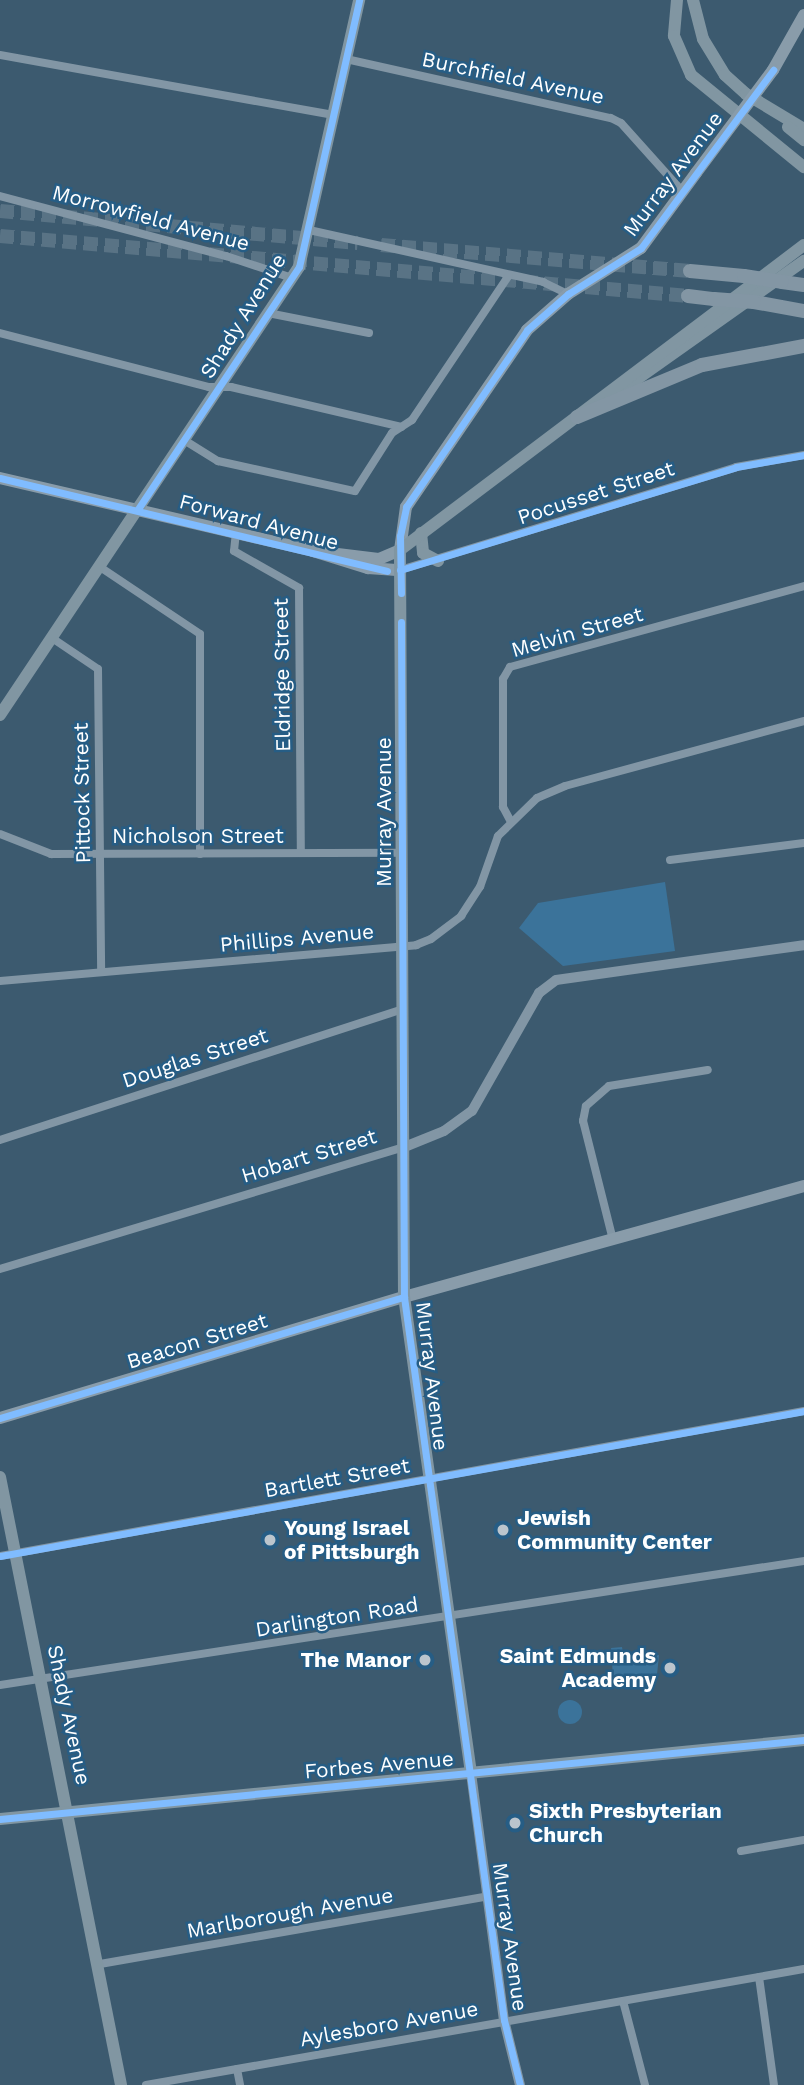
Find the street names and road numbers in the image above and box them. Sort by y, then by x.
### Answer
street label: Burchfield Avenue [419,46,607,110]
street label: Murray Avenue [617,106,729,242]
street label: Morrowfield Avenue [49,179,253,257]
street label: Shady Avenue [194,248,292,384]
street label: Pocusset Street [515,456,677,530]
street label: Forward Avenue [176,488,342,556]
street label: Eldridge Street [268,598,296,752]
street label: Melvin Street [508,601,646,663]
street label: Pittock Street [68,722,96,864]
street label: Murray Avenue [371,736,397,888]
street label: Nicholson Street [112,823,284,849]
street label: Phillips Avenue [218,919,376,957]
street label: Douglas Street [119,1023,271,1093]
street label: Hobart Street [238,1123,380,1189]
street label: Murray Avenue [410,1299,454,1453]
street label: Beacon Street [124,1308,270,1374]
street label: Bartlett Street [262,1453,412,1503]
street label: Darlington Road [254,1592,420,1642]
street label: Shady Avenue [42,1642,96,1788]
street label: Forbes Avenue [303,1746,455,1784]
street label: Murray Avenue [487,1860,533,2014]
street label: Marlborough Avenue [184,1882,396,1944]
street label: Aylesboro Avenue [298,1996,480,2052]

